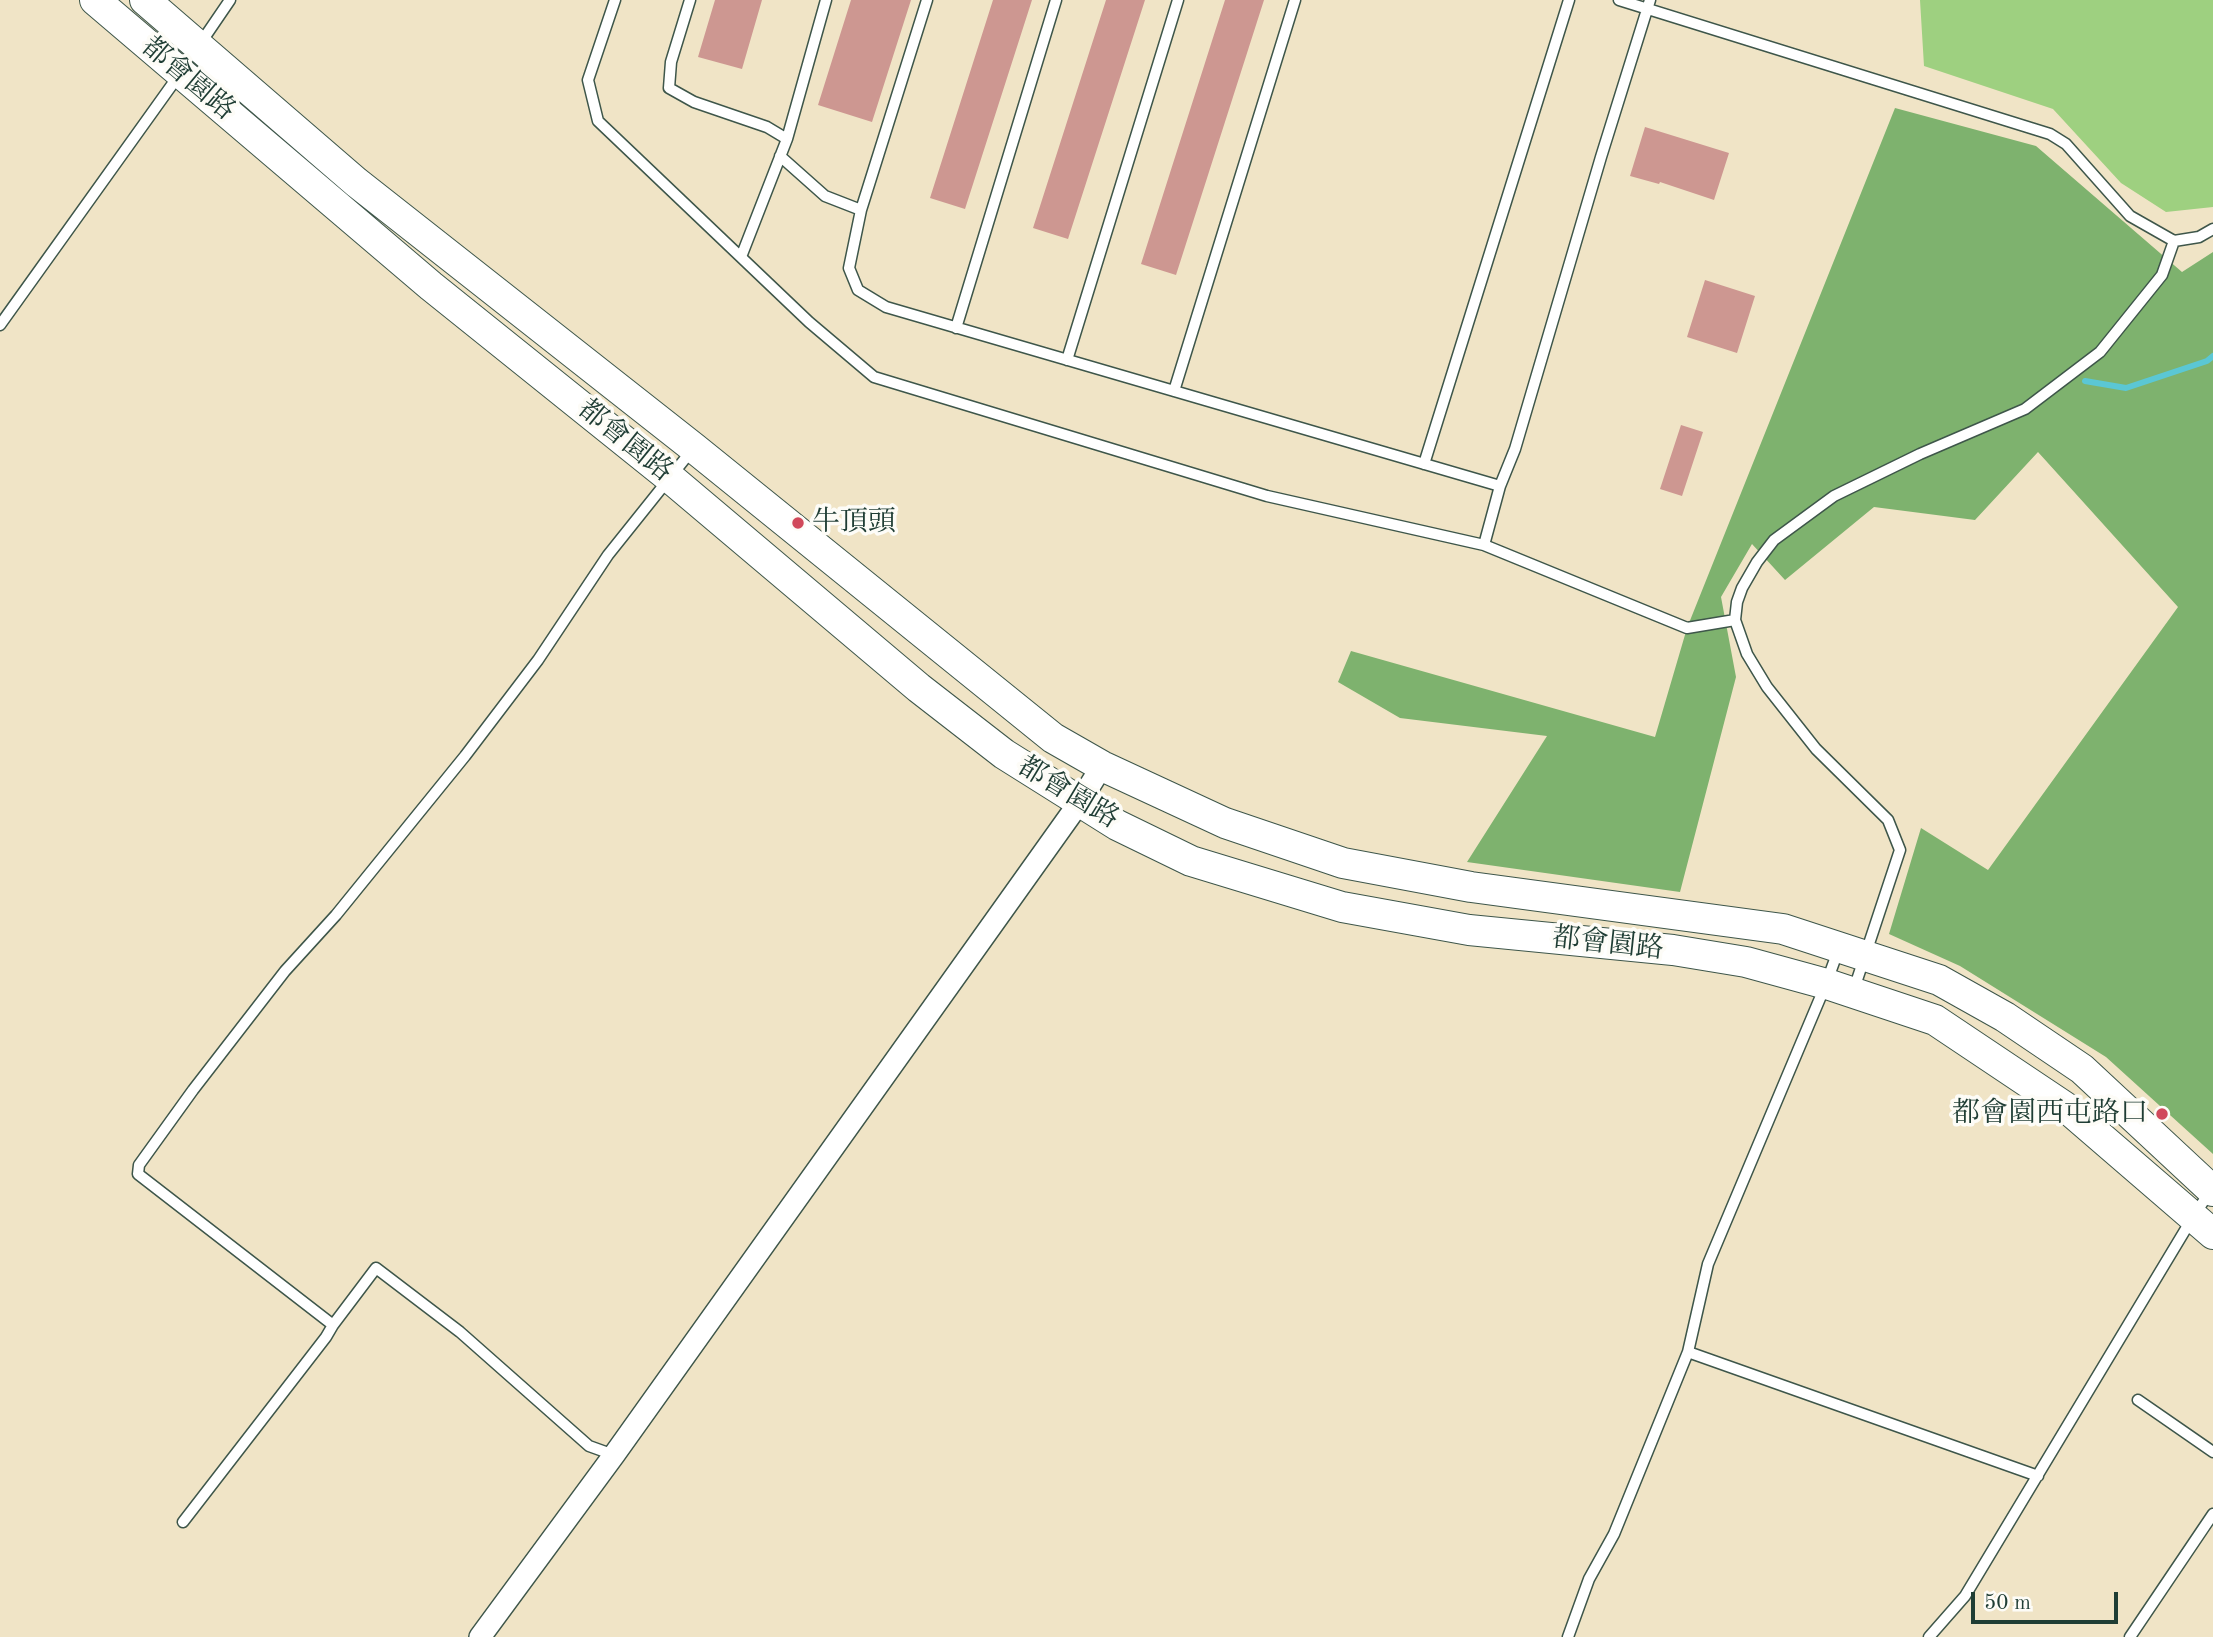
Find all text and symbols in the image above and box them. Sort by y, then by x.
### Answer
street label: 都會園路 [134,30,242,128]
street label: 都會園路 [571,393,679,489]
place label: 牛頂頭 [812,506,896,540]
marker: 牛頂頭 [790,515,806,531]
street label: 都會園路 [1011,750,1125,836]
street label: 都會園路 [1551,921,1665,967]
place label: 都會園西屯路口 [1952,1097,2148,1131]
marker: 都會園西屯路口 [2154,1106,2170,1122]
scale bar [1975,1578,2122,1622]
text: 50 m [1984,1593,2031,1614]

